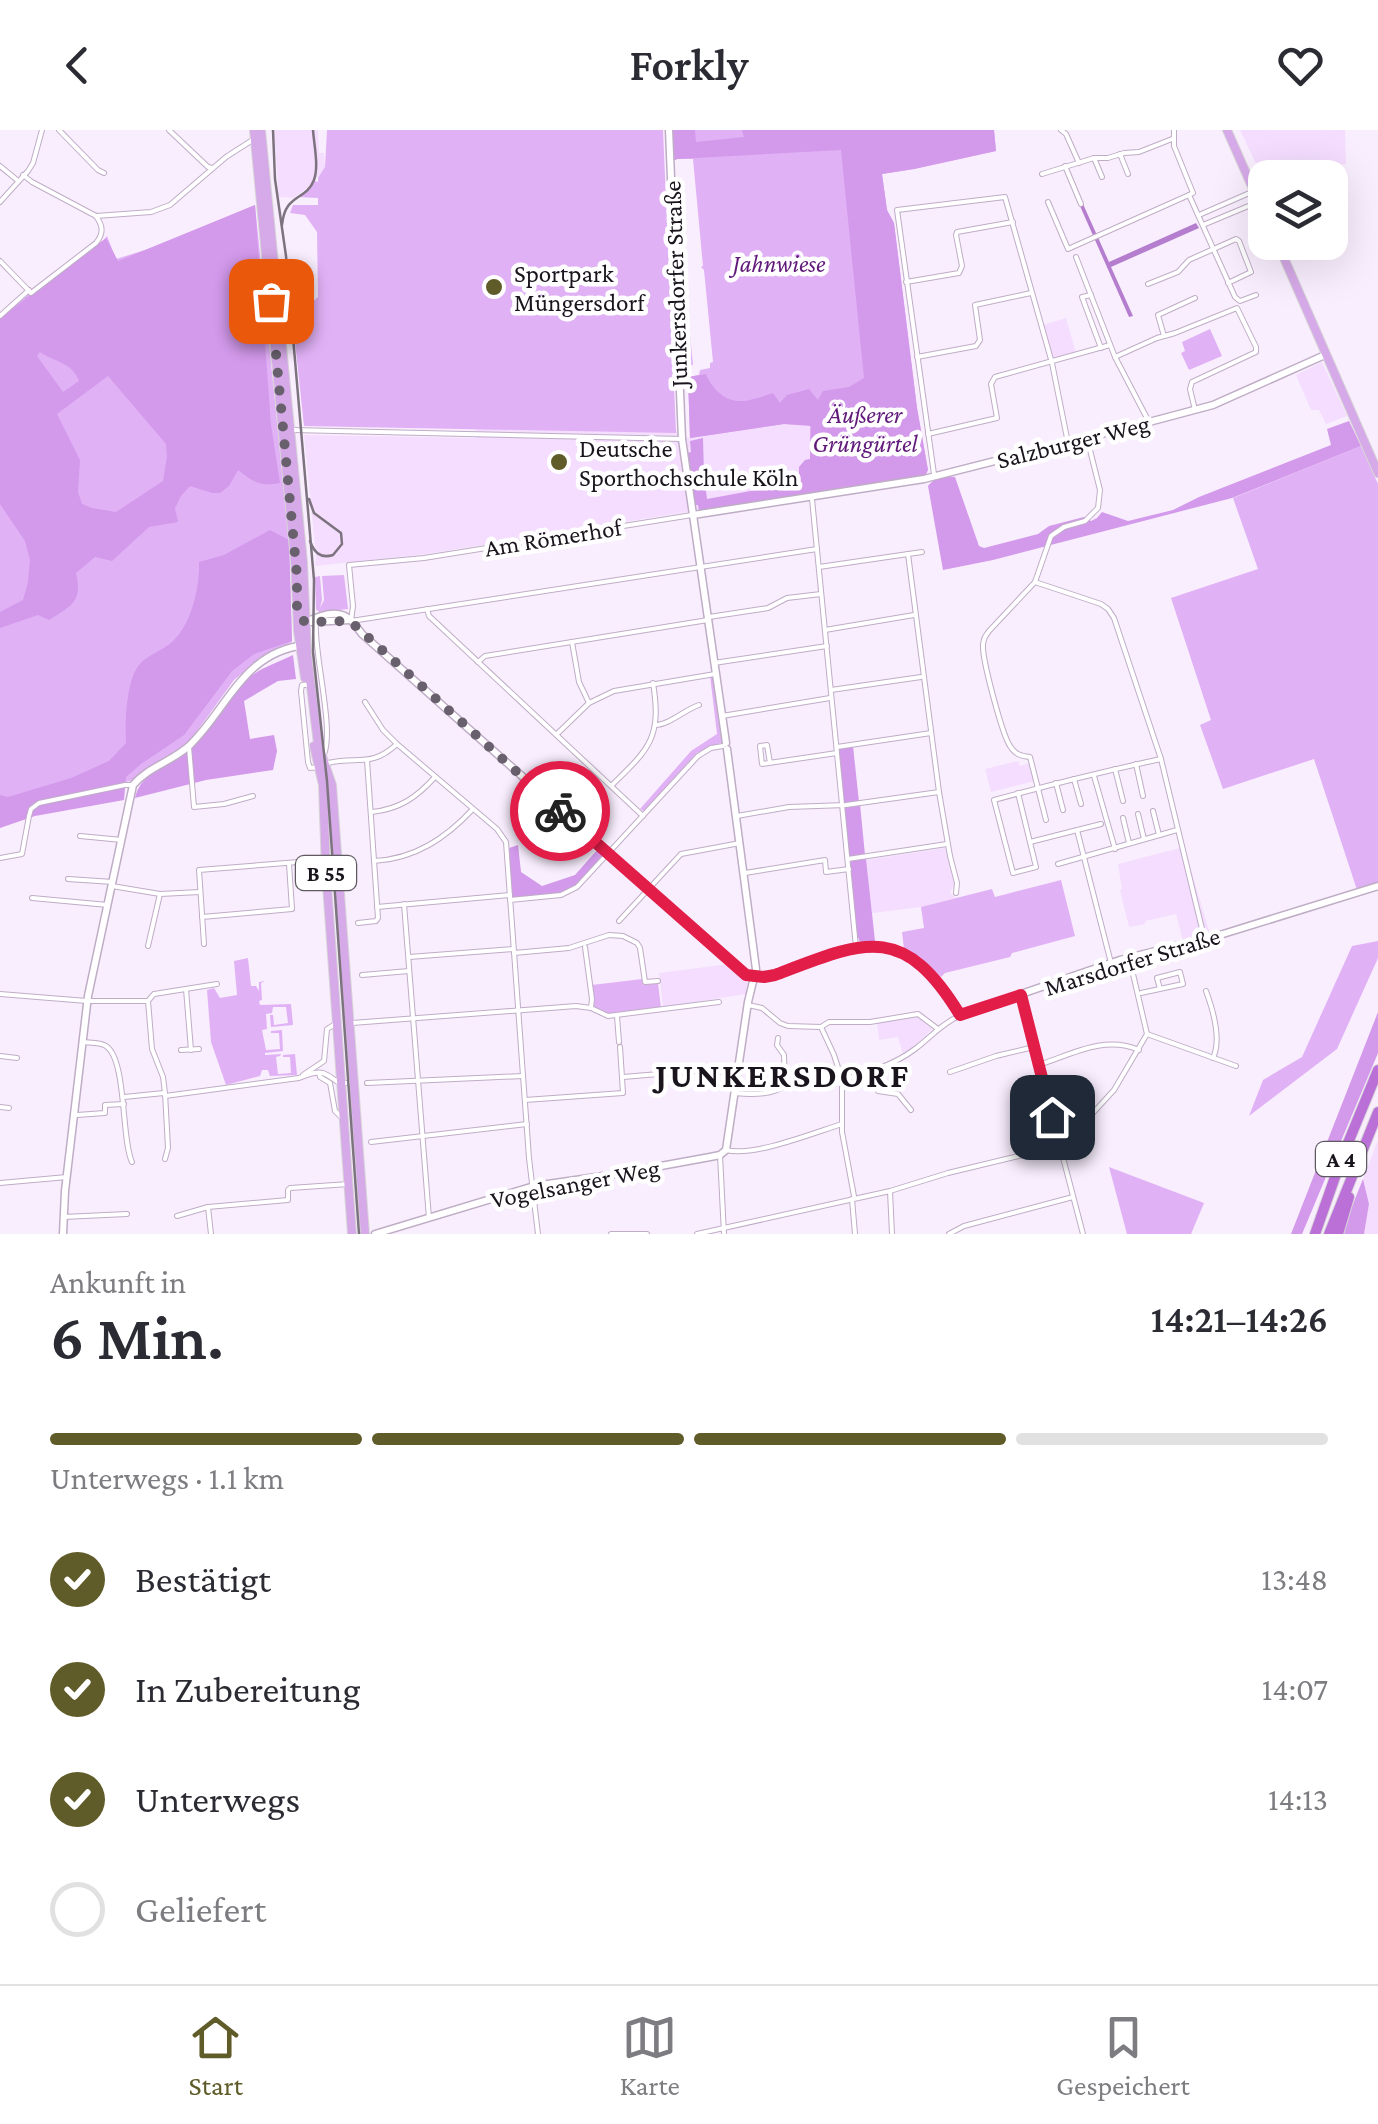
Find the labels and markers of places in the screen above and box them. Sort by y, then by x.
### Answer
pin [229,259,314,344]
place label: Sportpark Müngersdorf [514,260,646,317]
marker: Sportpark Müngersdorf [483,276,505,298]
place label: Deutsche Sporthochschule Köln [579,435,798,492]
marker: Deutsche Sporthochschule Köln [548,451,570,473]
pin [1010,1075,1095,1160]

